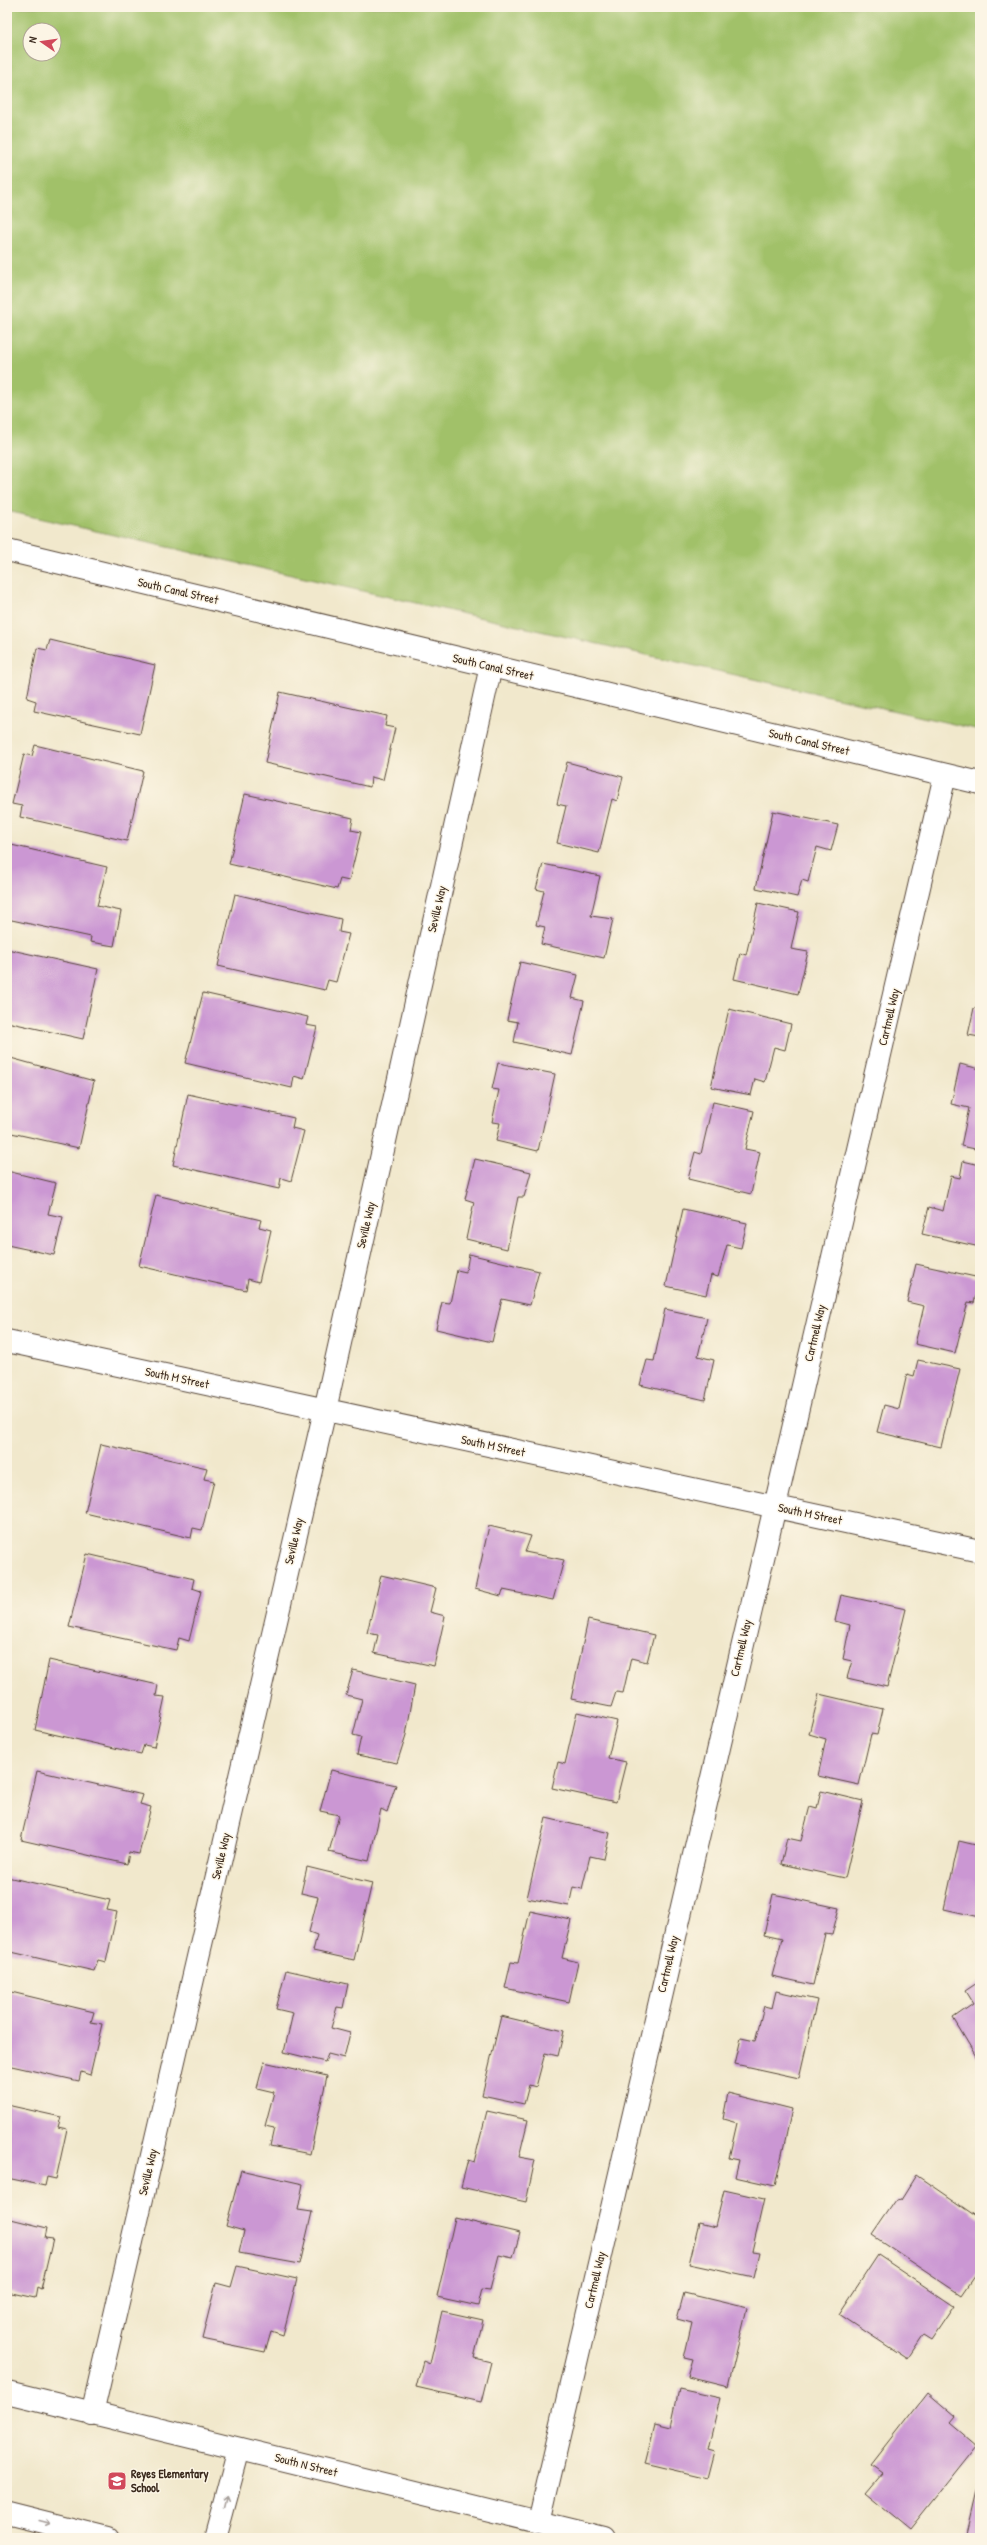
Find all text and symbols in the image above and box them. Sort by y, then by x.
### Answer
north arrow [22,22,62,62]
text: N [25,35,40,44]
street label: South Canal Street [136,573,221,608]
street label: South Canal Street [451,649,536,684]
street label: South Canal Street [767,724,852,759]
street label: Seville Way [423,884,450,934]
street label: Cartmell Way [874,987,903,1047]
street label: Seville Way [352,1200,379,1250]
street label: Cartmell Way [800,1303,829,1363]
street label: South M Street [144,1362,211,1393]
street label: South M Street [460,1430,527,1461]
street label: South M Street [777,1498,844,1529]
street label: Seville Way [280,1516,307,1566]
street label: Cartmell Way [726,1618,755,1678]
street label: Seville Way [207,1831,234,1881]
street label: Cartmell Way [653,1934,682,1994]
street label: Seville Way [134,2147,161,2197]
street label: Cartmell Way [580,2250,609,2310]
street label: South N Street [273,2449,340,2481]
place label: Reyes Elementary School [131,2465,209,2496]
school or university icon: Reyes Elementary School [106,2470,128,2492]
one-way arrow [223,2495,230,2508]
one-way arrow [38,2519,51,2527]

